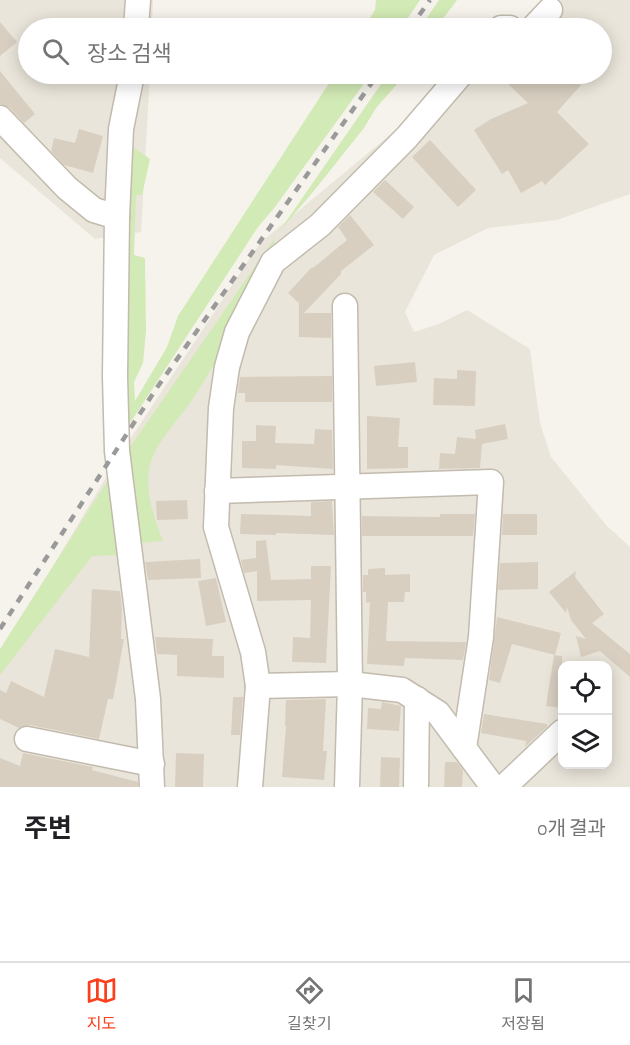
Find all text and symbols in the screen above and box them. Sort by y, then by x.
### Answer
search box [18,18,612,84]
icon: search [39,35,72,68]
text: 장소 검색 [87,43,172,65]
map controls [558,661,612,769]
button: locate [558,661,612,715]
button: layers [558,715,612,769]
text: 주변 [24,816,72,842]
text: 0개 결과 [537,819,606,839]
tab: 지도 [85,974,118,1034]
tab: 길찾기 [287,974,331,1034]
tab: 저장됨 [501,974,545,1034]

